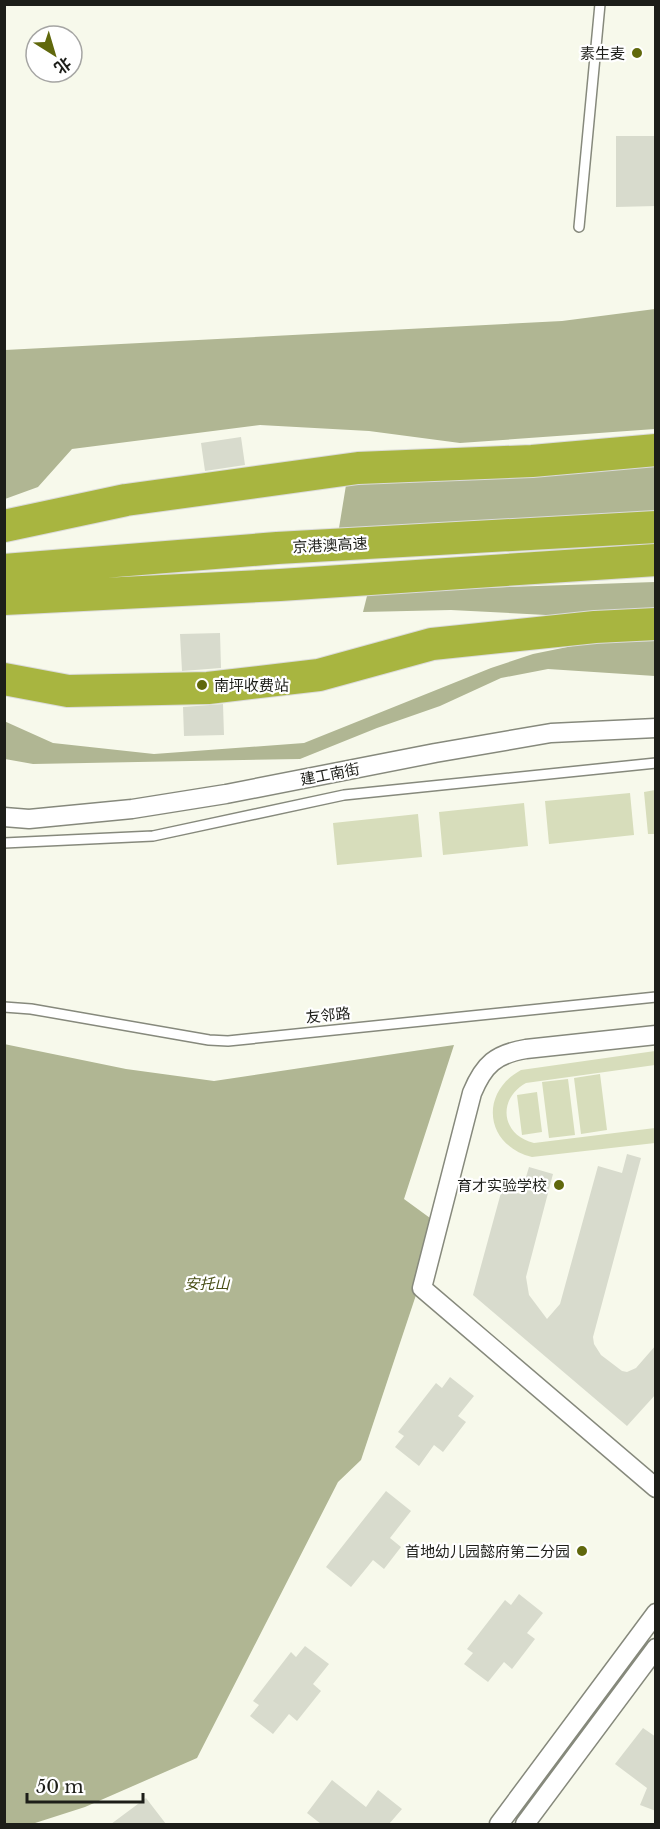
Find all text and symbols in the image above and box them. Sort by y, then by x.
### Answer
north arrow [24,24,84,84]
place label: 素生麦 [580,44,625,63]
marker: 素生麦 [630,46,644,60]
text: 北 [51,53,75,79]
street label: 京港澳高速 [292,534,368,556]
place label: 南坪收费站 [214,676,289,695]
marker: 南坪收费站 [195,678,209,692]
street label: 建工南街 [299,759,361,789]
street label: 友邻路 [305,1003,351,1027]
place label: 育才实验学校 [457,1176,547,1195]
marker: 育才实验学校 [552,1178,566,1192]
park label: 安托山 [184,1274,230,1293]
place label: 首地幼儿园懿府第二分园 [405,1542,570,1561]
marker: 首地幼儿园懿府第二分园 [575,1544,589,1558]
scale bar [27,1766,142,1804]
text: 50 m [36,1776,84,1798]

